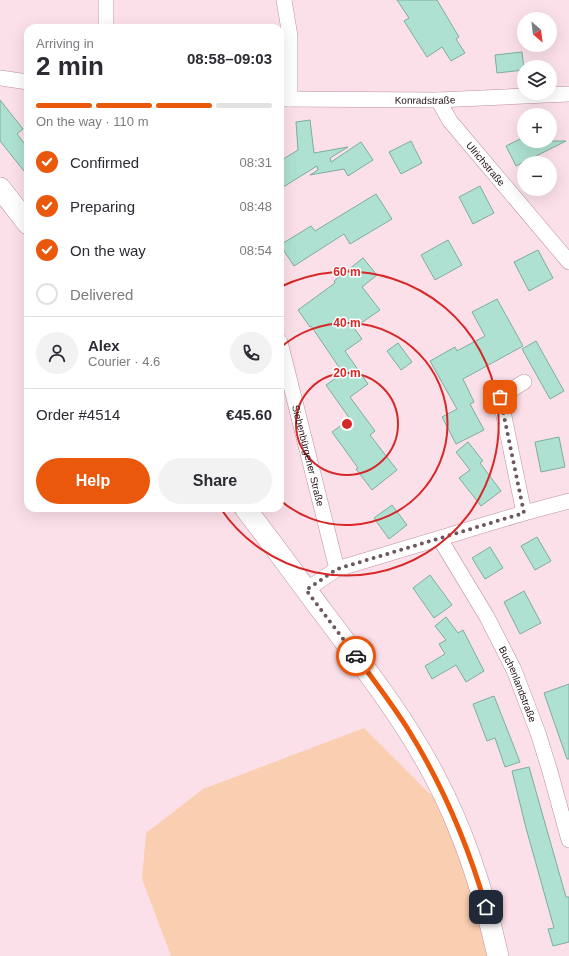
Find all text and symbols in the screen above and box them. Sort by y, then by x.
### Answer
north arrow [517,12,557,52]
map controls [517,12,557,196]
text: Arriving in [36,36,94,51]
text: 08:58–09:03 [187,50,272,67]
text: 2 min [36,51,104,81]
button: layers [517,60,557,100]
street label: Konradstraße [395,94,456,106]
button: + [517,108,557,148]
text: On the way · 110 m [36,114,148,129]
street label: Ulrichstraße [464,140,508,188]
icon: check [36,151,58,173]
text: Confirmed [70,154,139,171]
text: 08:31 [239,155,272,170]
button: − [517,156,557,196]
icon: check [36,195,58,217]
text: Preparing [70,198,135,215]
text: 08:48 [239,199,272,214]
icon: check [36,239,58,261]
text: On the way [70,242,146,259]
text: 08:54 [239,243,272,258]
text: 60 m [333,265,361,279]
text: Delivered [70,286,133,303]
text: 40 m [333,316,361,330]
button: person [36,332,78,374]
button: phone [230,332,272,374]
text: Alex [88,337,120,354]
text: Courier · 4.6 [88,354,160,369]
text: 20 m [333,366,361,380]
pin [483,380,517,414]
icon: bag [489,386,511,408]
street label: Siebenbürgener Straße [290,404,326,508]
text: Order #4514 [36,406,120,423]
text: €45.60 [226,406,272,423]
centre of rings [340,417,354,431]
button: Help [36,458,150,504]
button: Share [158,458,272,504]
courier [336,636,376,676]
street label: Buchenlandstraße [497,644,538,724]
icon: car [345,645,367,667]
pin [469,890,503,924]
icon: home [475,896,497,918]

